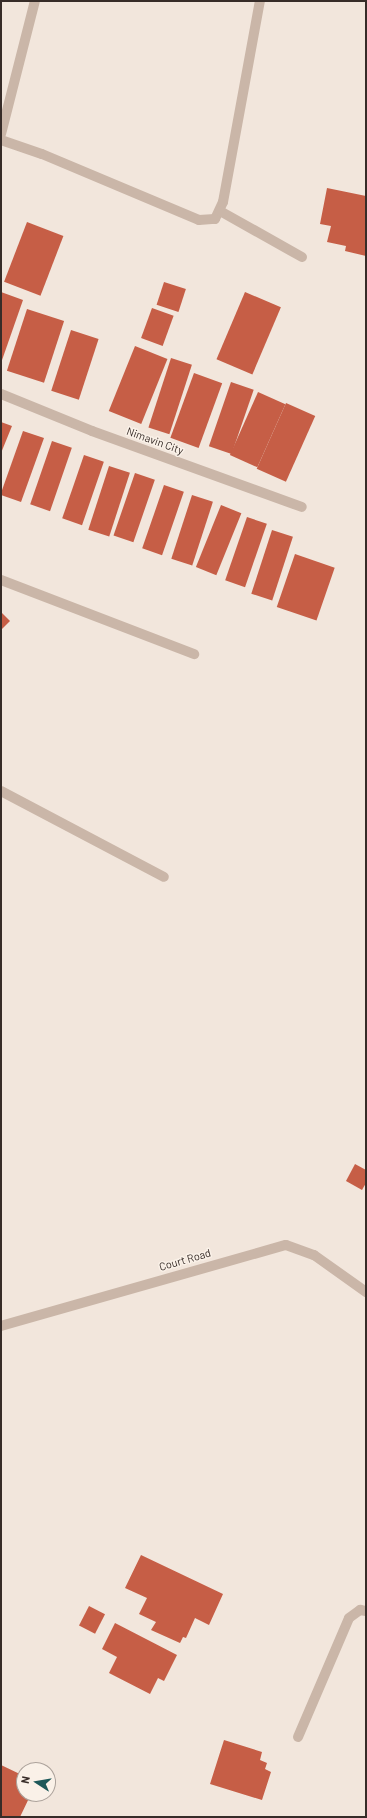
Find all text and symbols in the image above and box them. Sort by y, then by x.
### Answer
street label: Nimavin City [125,425,185,457]
street label: Court Road [158,1246,212,1274]
north arrow [16,1762,56,1802]
text: N [18,1775,32,1785]

